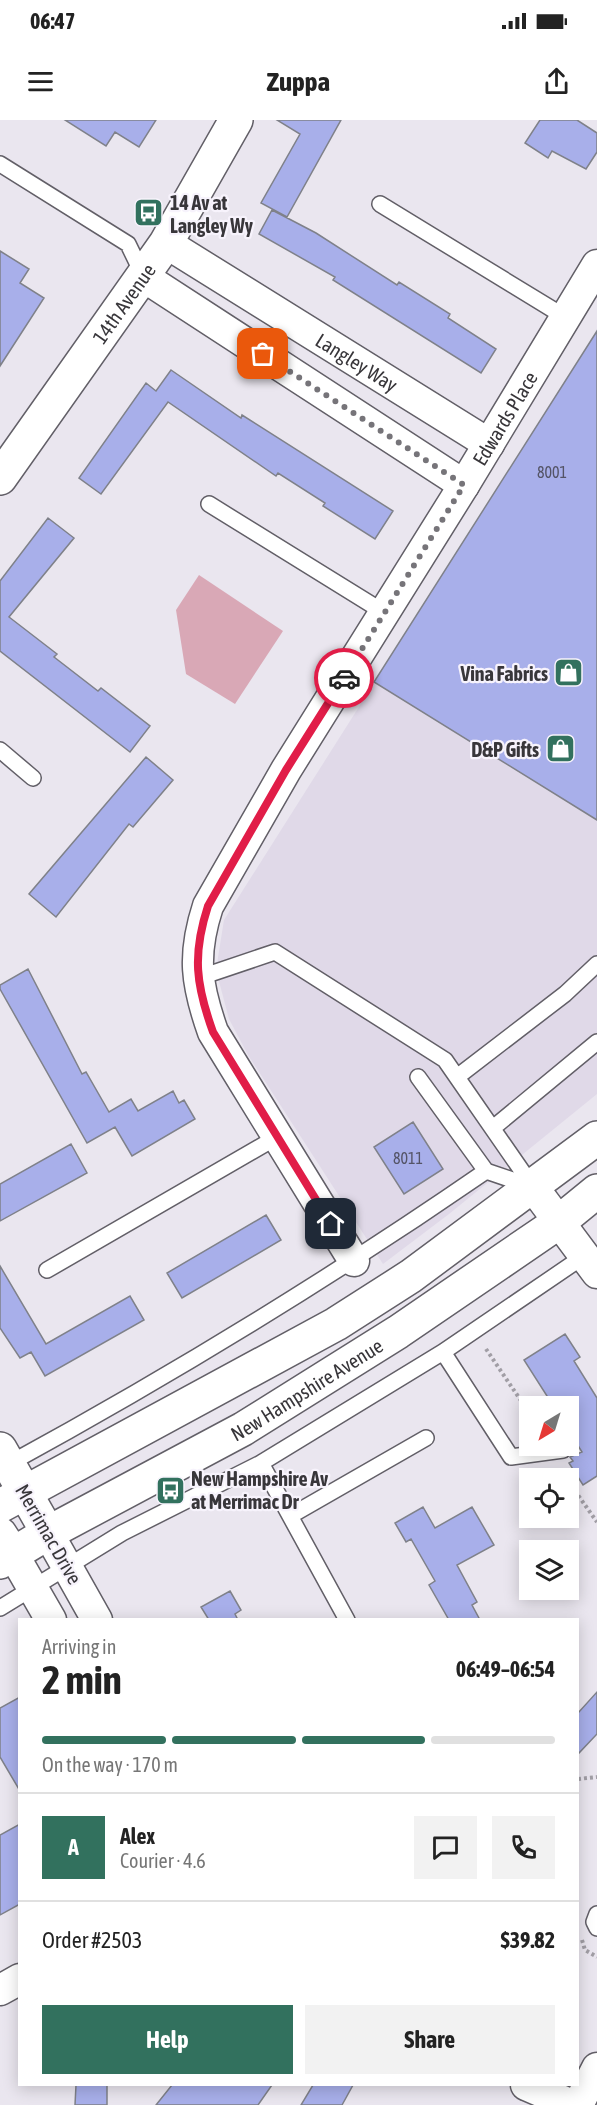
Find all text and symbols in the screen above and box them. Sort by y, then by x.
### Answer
text: 06:47 [30,8,75,34]
icon: menu [24,65,57,98]
icon: share [540,65,573,98]
text: Zuppa [267,66,330,97]
place label: 14 Av at Langley Wy [170,191,254,237]
bus stop icon: 14 Av at Langley Wy [133,197,165,229]
street label: 14th Avenue [87,259,160,348]
pin [237,328,288,379]
street label: Langley Way [312,328,402,396]
icon: bag [246,337,279,370]
street label: Edwards Place [467,367,542,469]
house number: 8001 [537,463,567,481]
courier [314,648,374,708]
shop icon: Vina Fabrics [553,657,585,689]
icon: car [328,662,361,695]
place label: Vina Fabrics [459,662,548,685]
shop icon: D&P Gifts [544,733,576,765]
place label: D&P Gifts [471,738,539,761]
house number: 8011 [393,1149,423,1167]
pin [305,1198,356,1249]
icon: home [314,1207,347,1240]
street label: New Hampshire Avenue [227,1333,387,1445]
north arrow [519,1396,579,1456]
map controls [519,1396,579,1600]
place label: New Hampshire Av at Merrimac Dr [191,1467,329,1513]
button: locate [519,1468,579,1528]
bus stop icon: New Hampshire Av at Merrimac Dr [154,1474,186,1506]
street label: Merrimac Drive [11,1480,87,1588]
button: layers [519,1540,579,1600]
text: Arriving in [42,1635,116,1658]
text: 06:49–06:54 [456,1656,555,1682]
text: 2 min [42,1658,122,1702]
text: On the way · 170 m [42,1753,178,1776]
button: chat [414,1816,477,1879]
button: phone [492,1816,555,1879]
text: Alex [120,1823,155,1849]
text: A [68,1834,79,1860]
text: Courier · 4.6 [120,1849,206,1872]
text: Order #2503 [42,1927,142,1953]
text: $39.82 [500,1927,555,1953]
button: Help [42,2005,293,2074]
button: Share [305,2005,555,2074]

